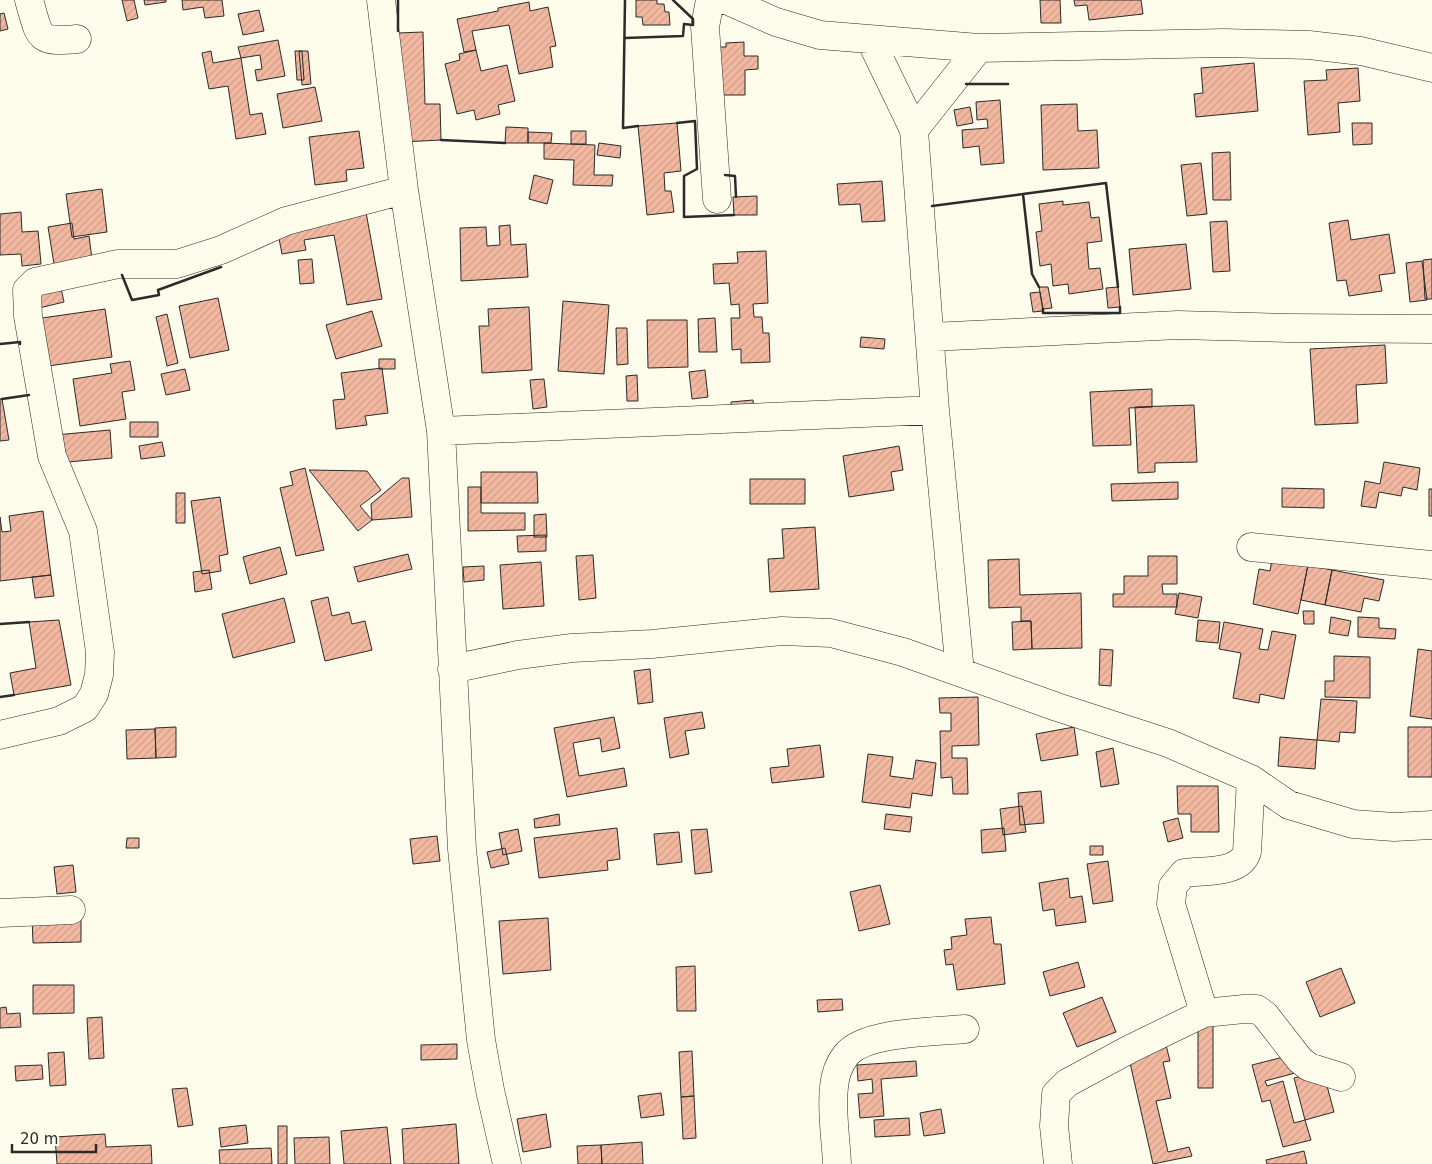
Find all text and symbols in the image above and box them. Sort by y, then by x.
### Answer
scale bar [12,1122,96,1154]
text: 20 m [20,1130,58,1148]

